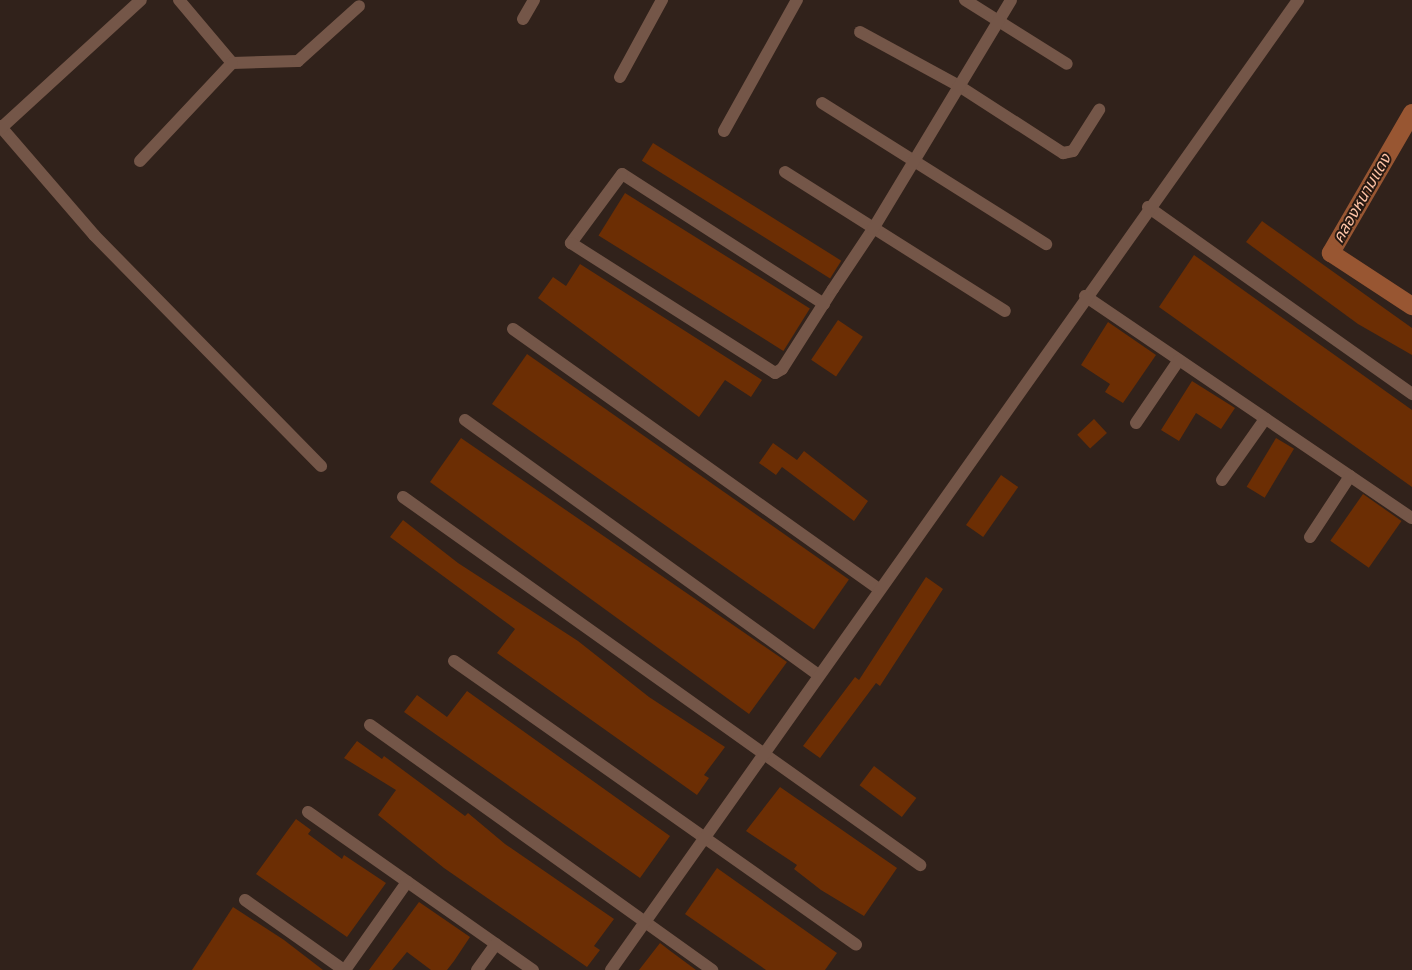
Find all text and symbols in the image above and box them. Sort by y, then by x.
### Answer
water label: คลองหนามแดง [1330,151,1396,247]

